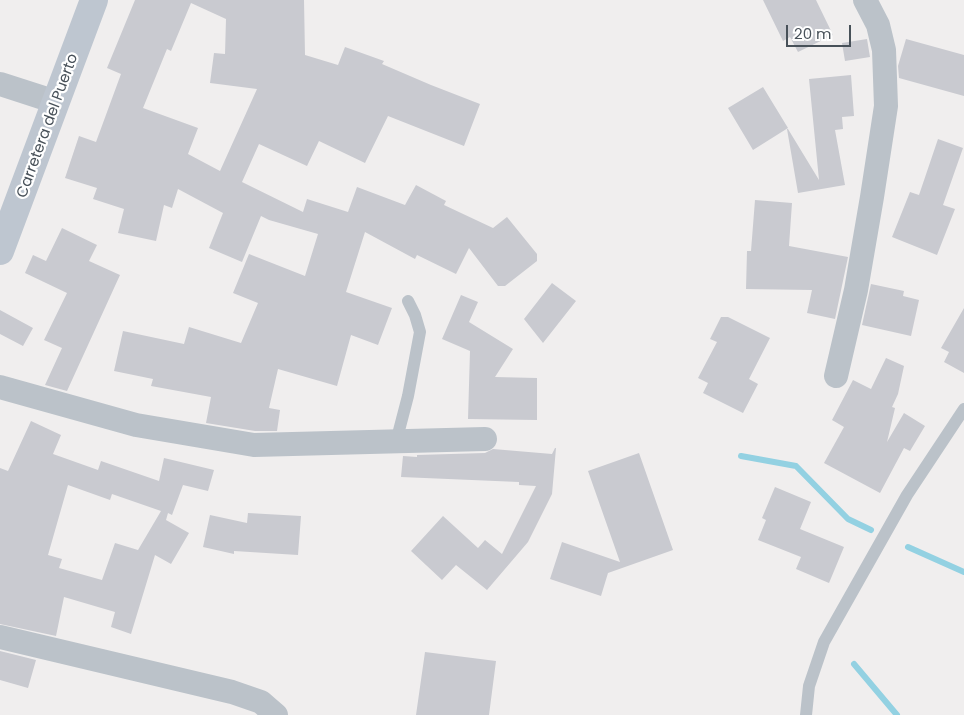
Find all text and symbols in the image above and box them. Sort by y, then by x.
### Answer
scale bar [789,15,854,47]
text: 20 m [794,23,832,44]
street label: Carretera del Puerto [14,51,82,201]

